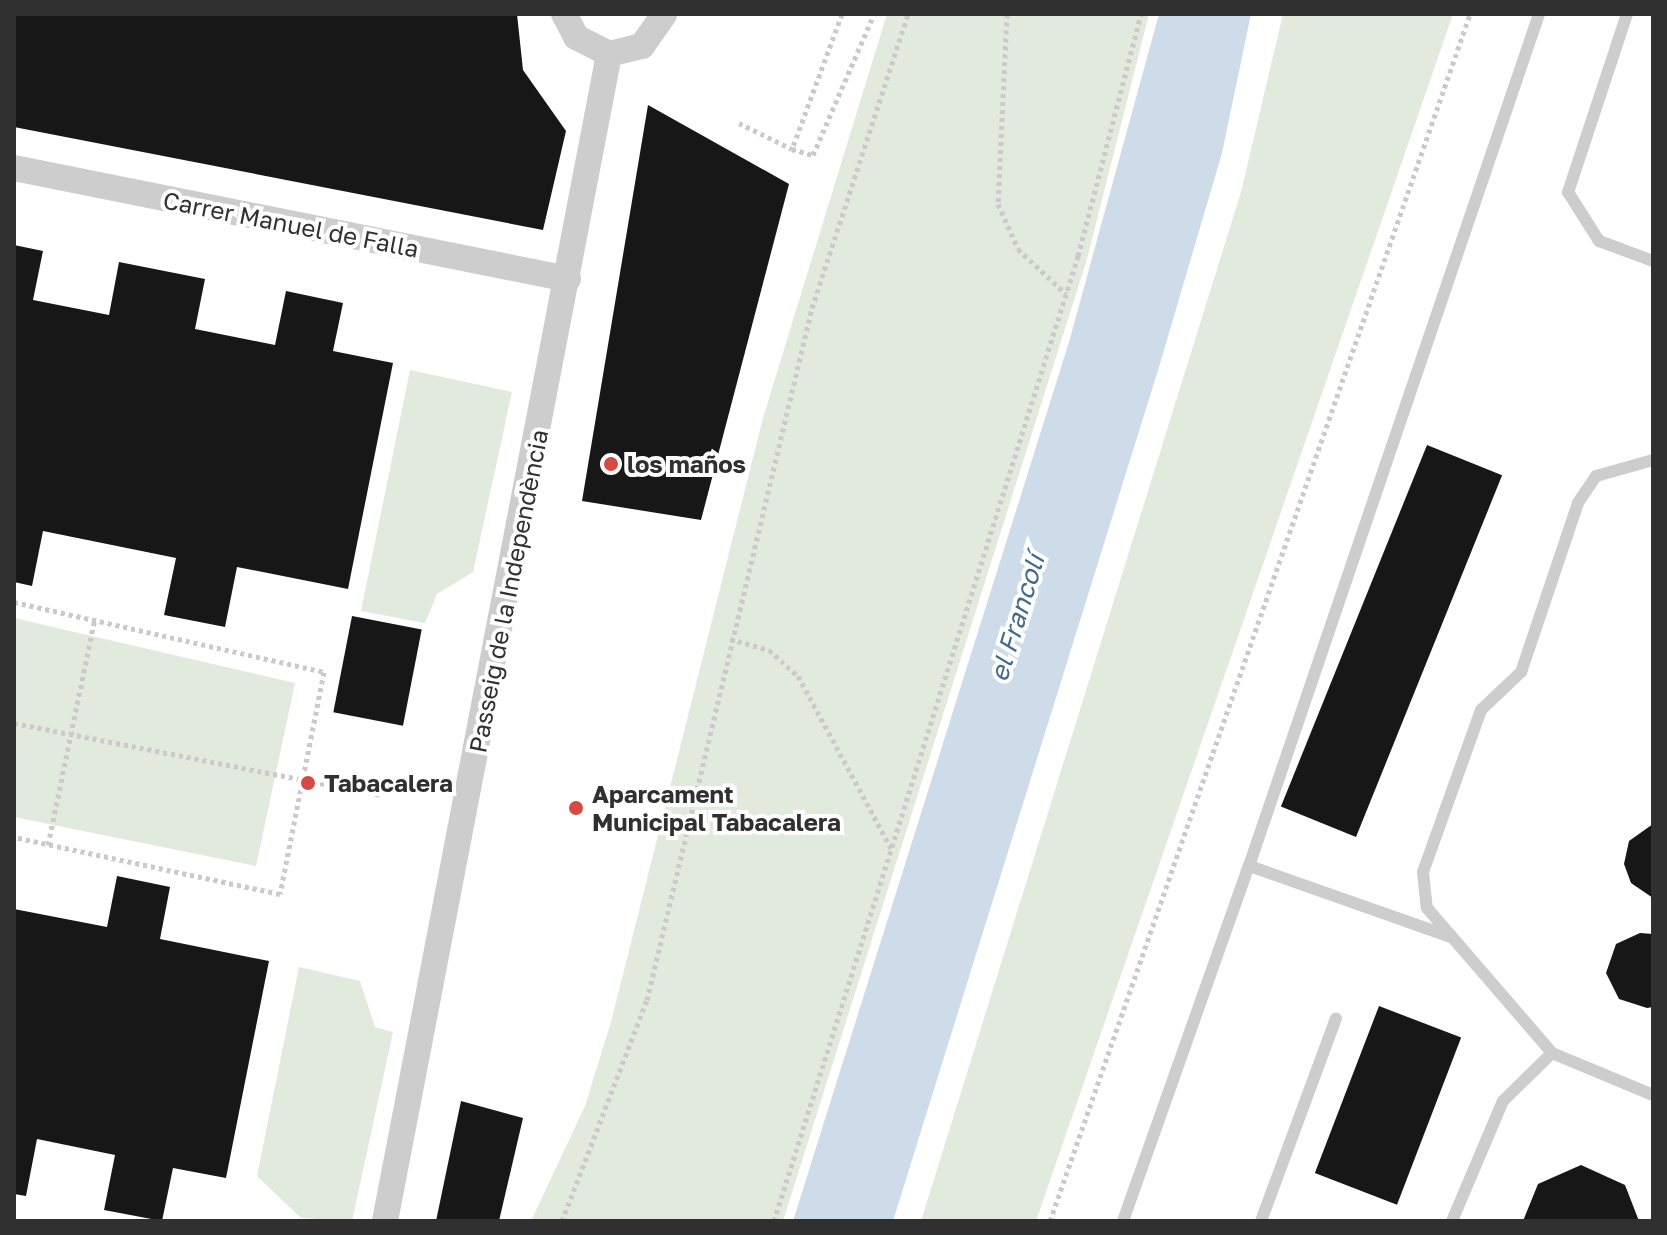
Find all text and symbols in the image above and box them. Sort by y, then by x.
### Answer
street label: Carrer Manuel de Falla [161,185,421,263]
street label: Passeig de la Independència [463,427,553,755]
place label: los maños [627,450,746,478]
marker: los maños [602,455,620,473]
water label: el Francolí [983,551,1051,685]
place label: Tabacalera [324,769,453,797]
marker: Tabacalera [299,774,317,792]
place label: Aparcament Municipal Tabacalera [592,780,841,836]
marker: Aparcament Municipal Tabacalera [567,799,585,817]

